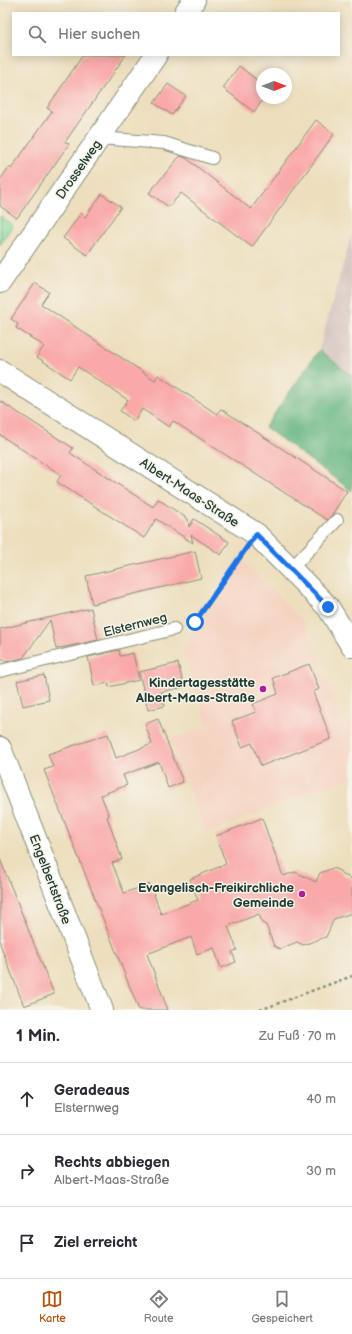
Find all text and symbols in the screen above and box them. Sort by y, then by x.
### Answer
search box [12,12,340,56]
icon: search [26,23,48,45]
text: Hier suchen [58,25,140,44]
north arrow [256,68,292,104]
street label: Drosselweg [53,137,105,202]
street label: Albert-Maas-Straße [137,455,242,531]
route end [319,598,337,616]
street label: Elsternweg [102,609,169,641]
route start [186,613,204,631]
place label: Kindertagesstätte Albert-Maas-Straße [135,675,256,706]
marker: Kindertagesstätte Albert-Maas-Straße [258,684,268,694]
street label: Engelbertstraße [26,832,75,927]
place label: Evangelisch-Freikirchliche Gemeinde [138,880,295,911]
marker: Evangelisch-Freikirchliche Gemeinde [297,889,307,899]
text: 1 Min. [16,1026,60,1046]
text: Zu Fuß · 70 m [259,1028,336,1044]
text: Geradeaus [54,1081,130,1100]
icon: ahead [16,1088,38,1110]
text: 40 m [306,1091,336,1107]
text: Elsternweg [54,1100,119,1116]
text: Rechts abbiegen [54,1153,170,1172]
icon: right [16,1160,38,1182]
text: 30 m [306,1163,336,1179]
text: Albert-Maas-Straße [54,1172,169,1188]
icon: arrive [16,1232,38,1254]
text: Ziel erreicht [54,1233,137,1252]
tab: Karte [39,1288,66,1325]
tab: Route [144,1288,173,1325]
tab: Gespeichert [251,1288,313,1325]

